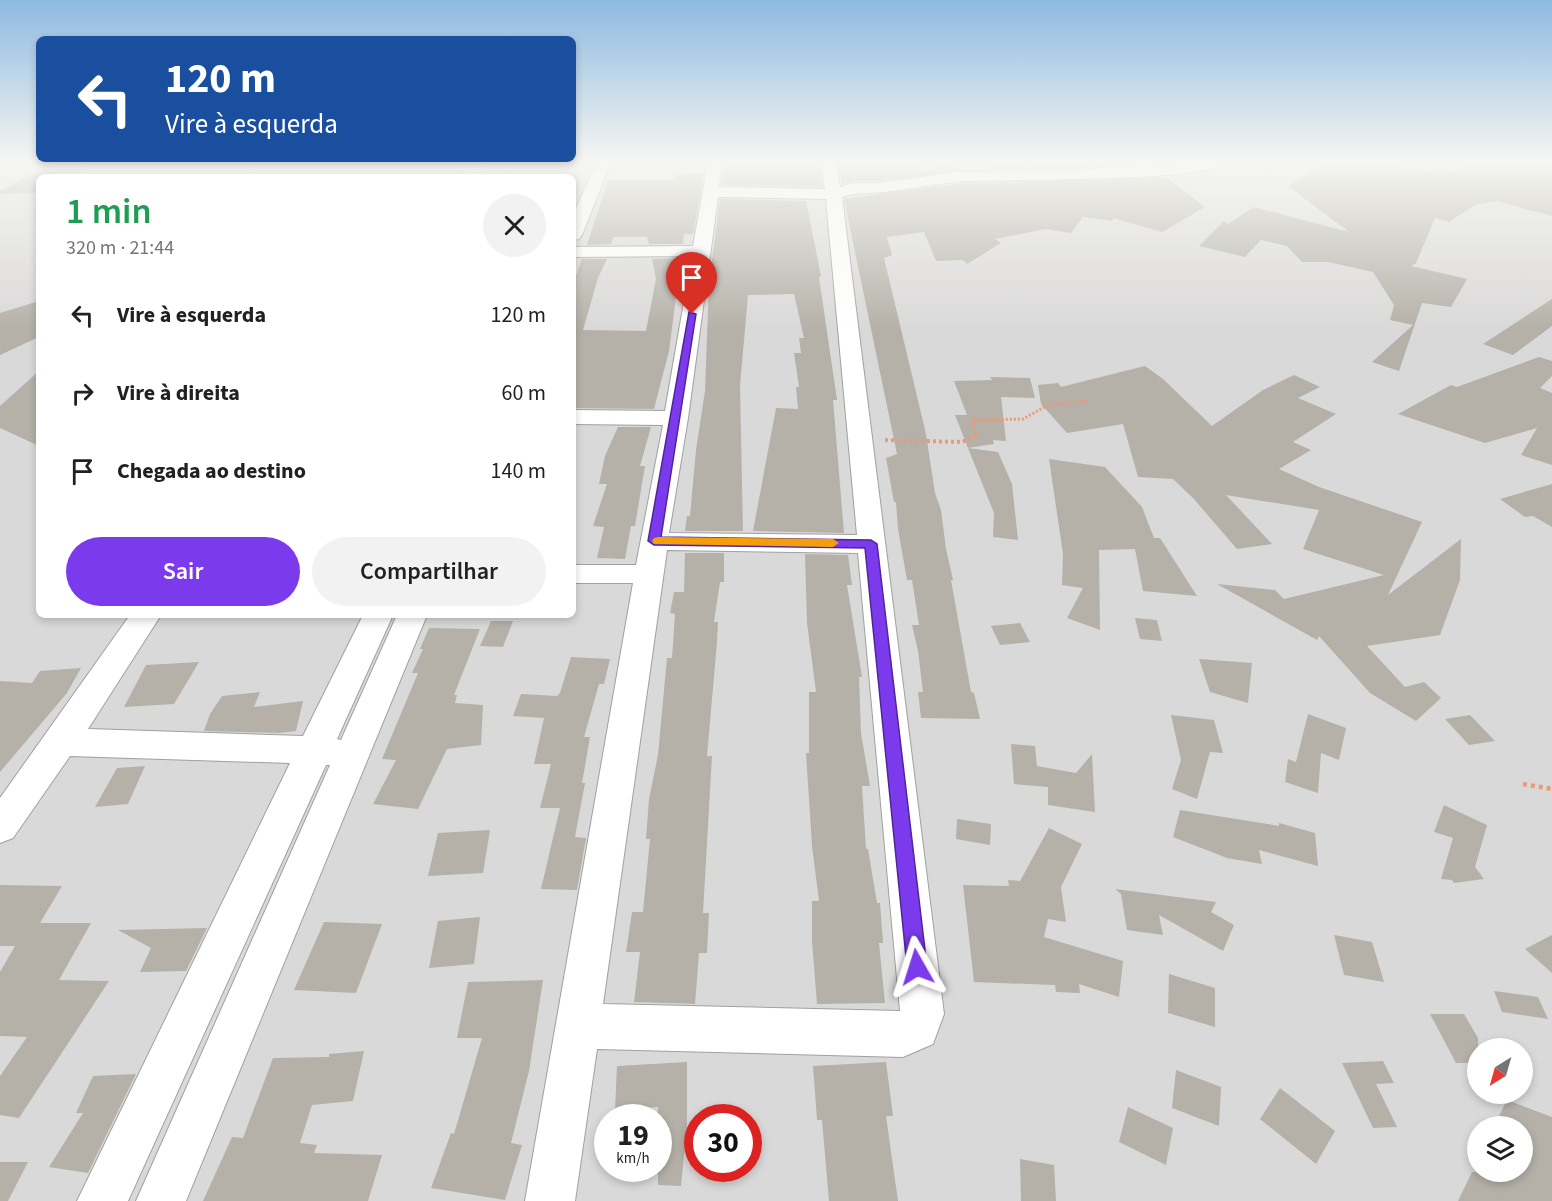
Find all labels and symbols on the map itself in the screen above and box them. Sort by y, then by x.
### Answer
pin [666,252,717,314]
position arrow [885,935,949,999]
north arrow [1467,1038,1533,1104]
speed limit sign: 30 [684,1104,762,1182]

